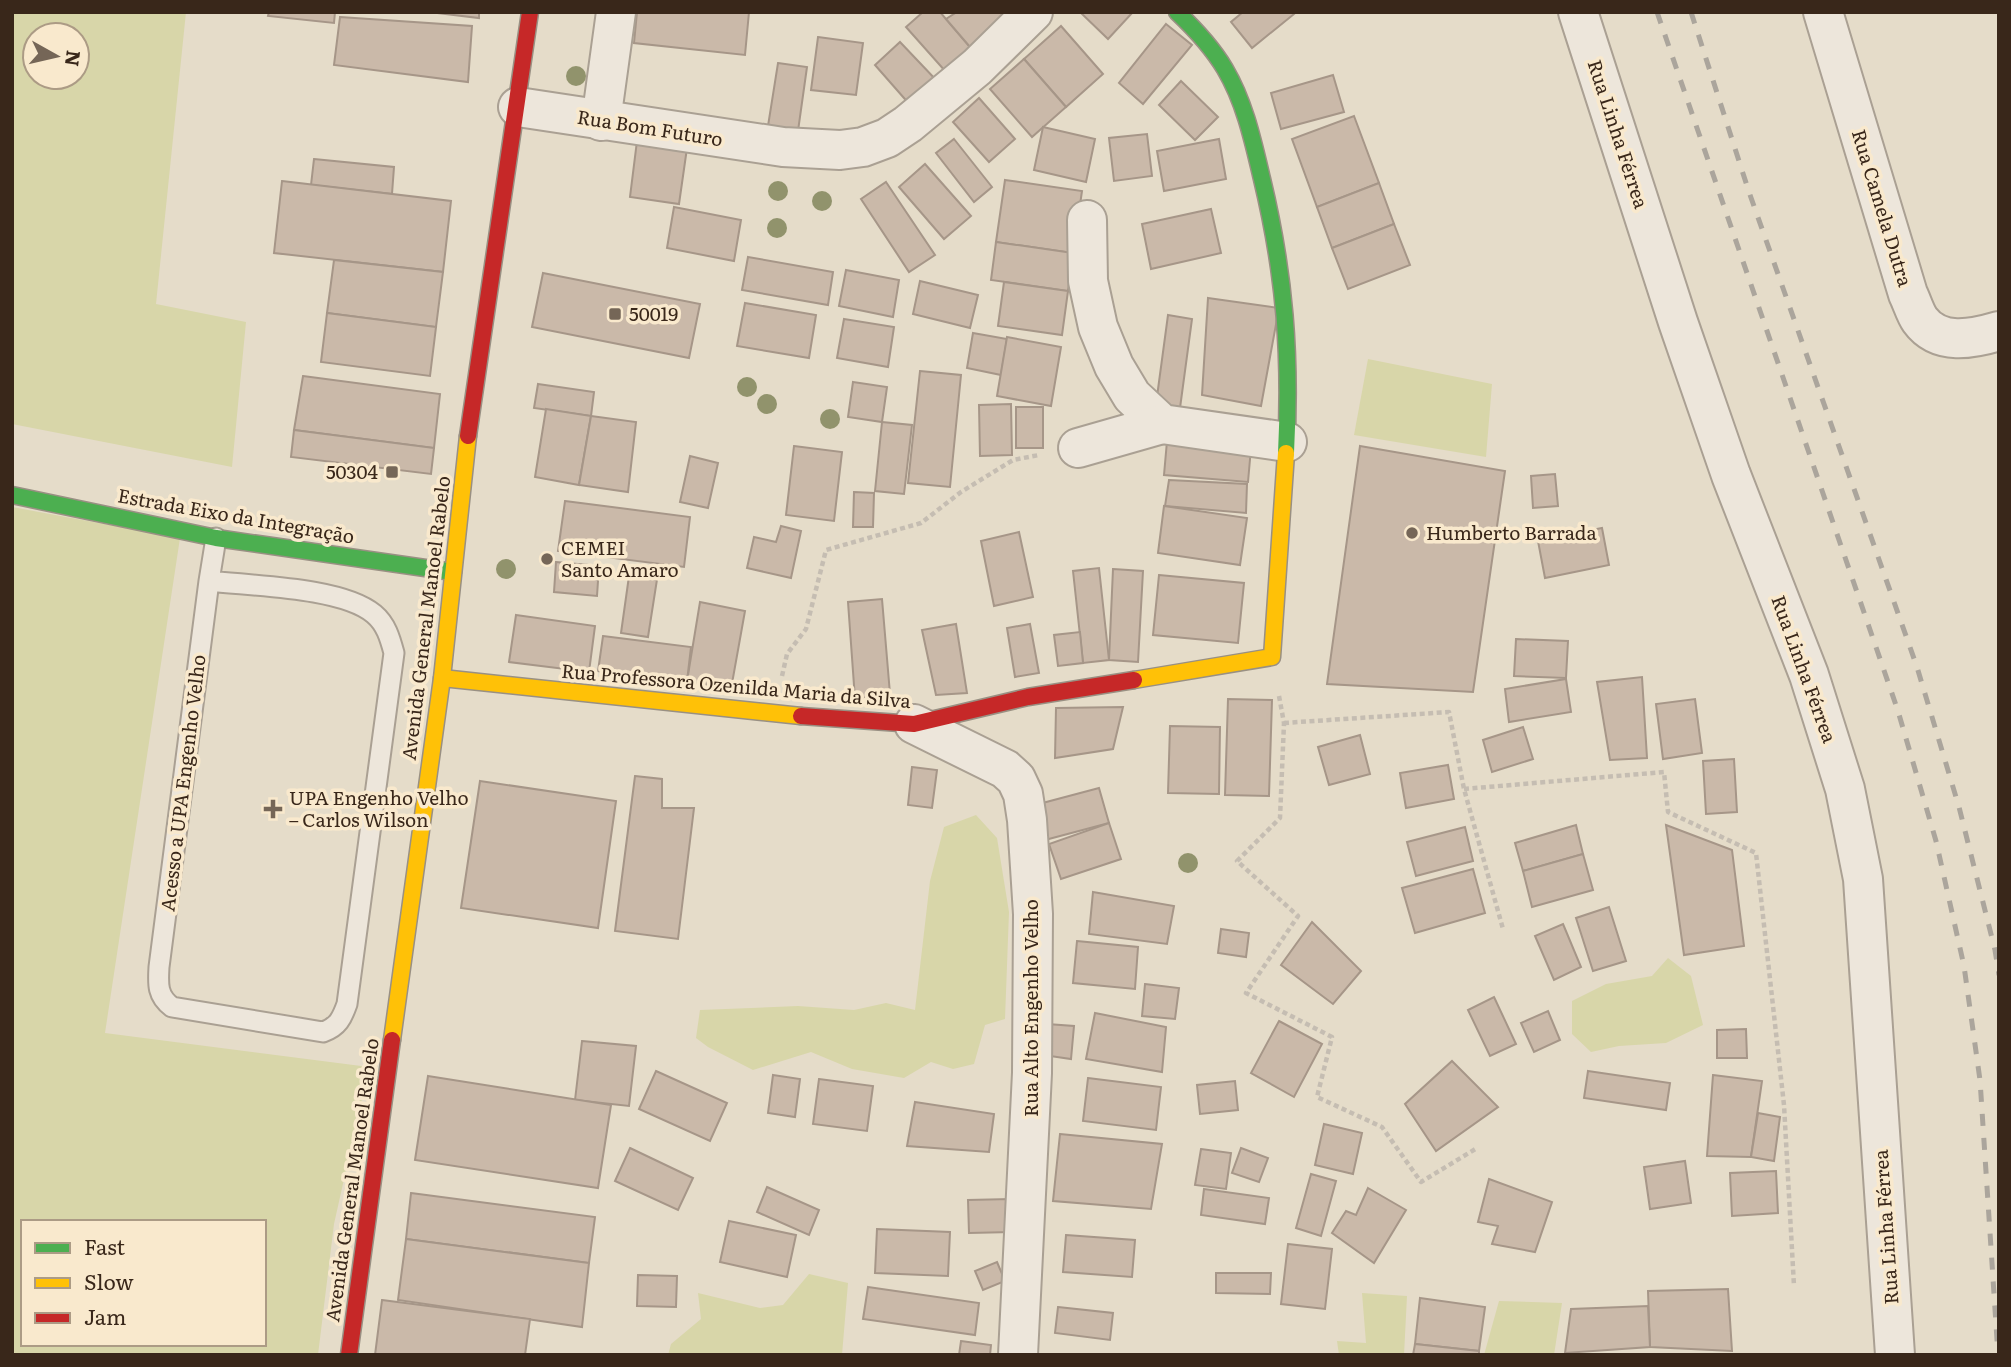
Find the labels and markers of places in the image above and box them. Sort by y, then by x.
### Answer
place label: 50019 [629,299,678,327]
marker: 50019 [607,306,623,322]
place label: 50304 [326,457,379,485]
marker: 50304 [384,464,400,480]
place label: Humberto Barrada [1426,518,1597,546]
marker: Humberto Barrada [1404,525,1420,541]
place label: CEMEI Santo Amaro [561,533,679,583]
marker: CEMEI Santo Amaro [539,551,555,567]
place label: UPA Engenho Velho – Carlos Wilson [289,783,469,833]
marker: UPA Engenho Velho – Carlos Wilson [263,799,283,819]

